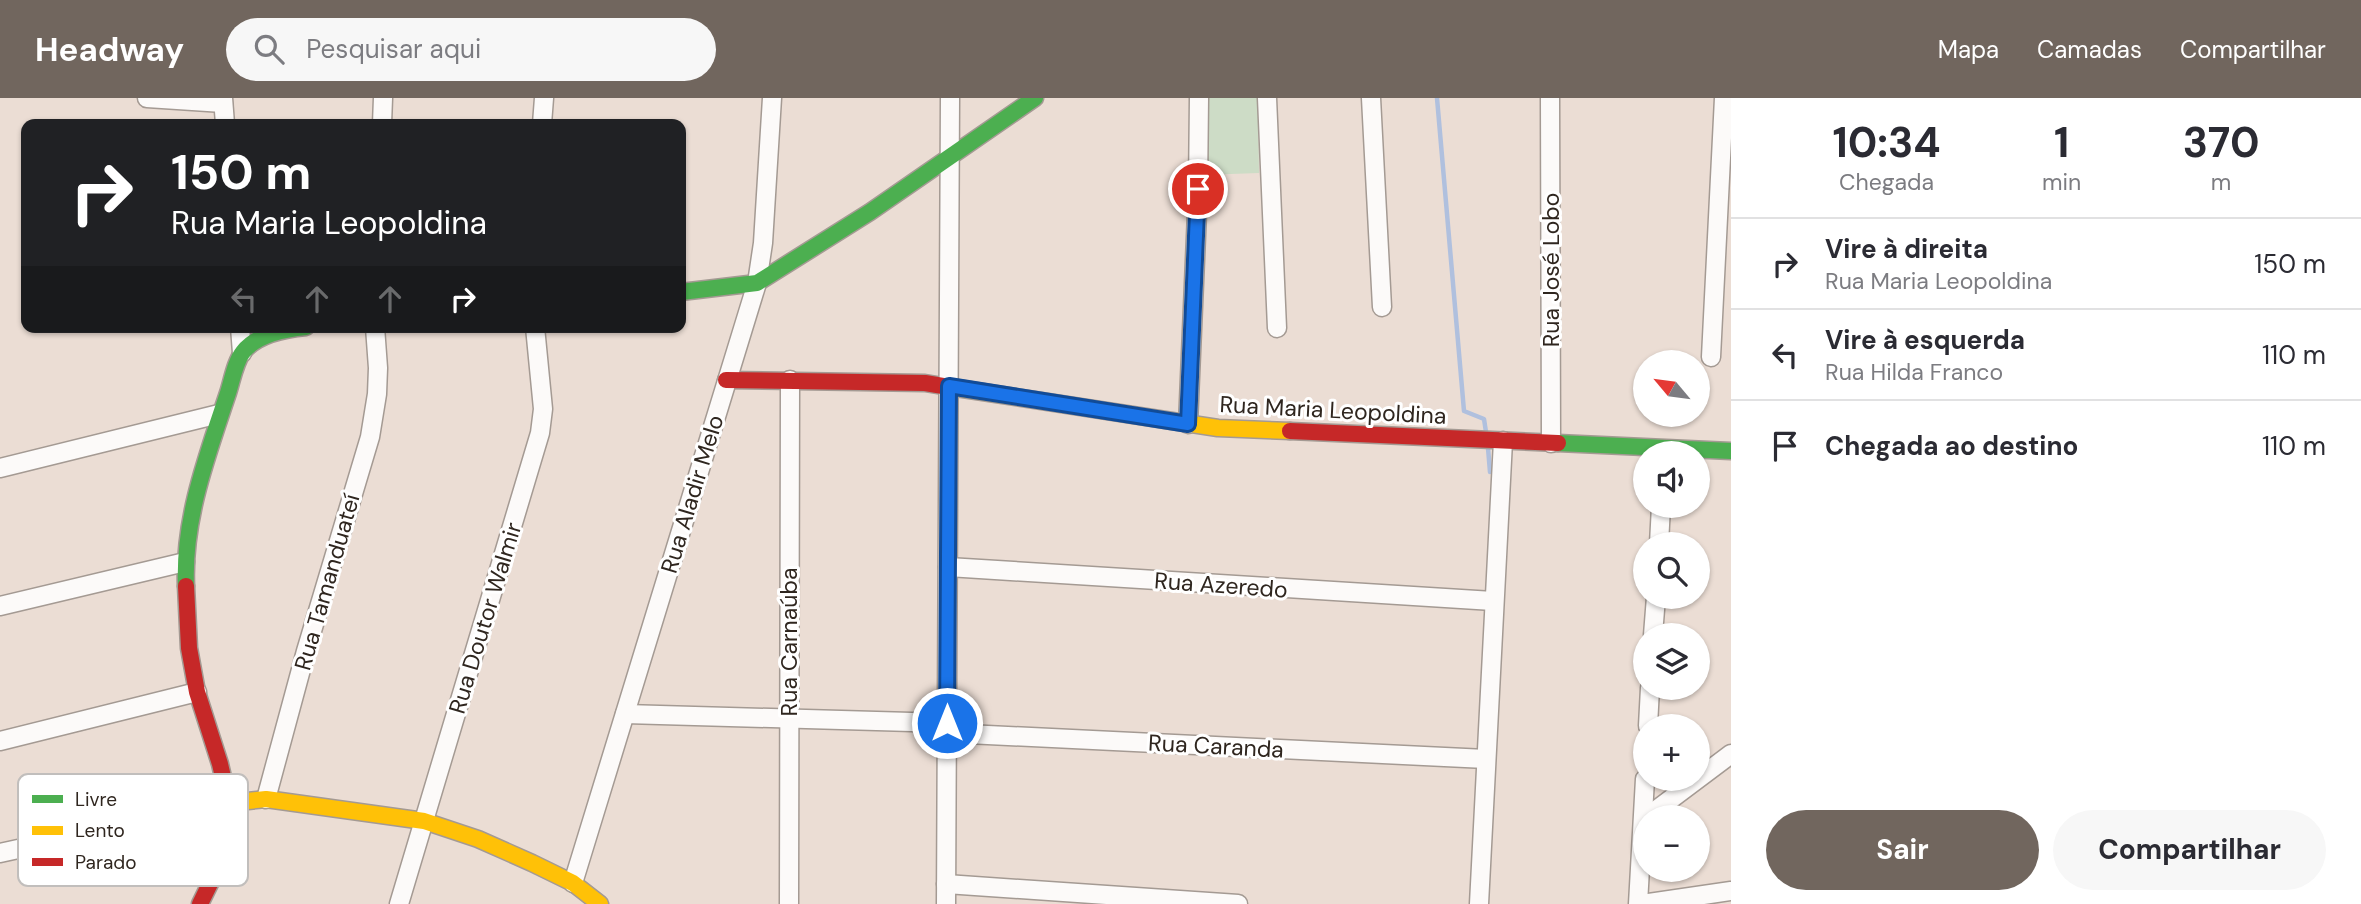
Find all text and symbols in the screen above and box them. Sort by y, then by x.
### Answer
search box [226,18,716,81]
text: Headway [35,28,184,71]
icon: search [250,30,288,68]
text: Pesquisar aqui [306,32,481,66]
text: Mapa [1938,34,1999,65]
text: Camadas [2037,34,2142,65]
text: Compartilhar [2180,34,2326,65]
text: 10:34 [1832,115,1941,170]
text: 1 [2054,115,2069,170]
text: 370 [2183,115,2260,170]
text: 150 m [171,140,311,204]
icon: right [56,147,147,238]
pin [1168,159,1228,219]
text: Chegada [1839,167,1934,197]
text: min [2042,167,2081,197]
text: m [2211,167,2231,197]
icon: arrive [1179,170,1217,208]
street label: Rua José Lobo [1536,193,1566,347]
text: Rua Maria Leopoldina [171,202,487,244]
text: Vire à direita [1825,232,1988,266]
icon: right [1766,245,1804,283]
text: 150 m [2254,247,2326,281]
text: Rua Maria Leopoldina [1825,266,2052,296]
icon: left [225,280,263,318]
icon: ahead [298,280,336,318]
icon: ahead [371,280,409,318]
icon: right [444,280,482,318]
text: Vire à esquerda [1825,323,2025,357]
icon: left [1766,336,1804,374]
text: 110 m [2262,338,2326,372]
north arrow [1633,350,1710,427]
map controls [1633,350,1710,882]
text: Rua Hilda Franco [1825,357,2003,387]
street label: Rua Maria Leopoldina [1219,389,1447,431]
street label: Rua Aladir Melo [654,411,730,577]
icon: arrive [1766,427,1804,465]
text: Chegada ao destino [1825,429,2078,463]
text: 110 m [2262,429,2326,463]
button: sound [1633,441,1710,518]
street label: Rua Tamanduateí [287,490,367,674]
street label: Rua Doutor Walmir [442,519,528,717]
button: search [1633,532,1710,609]
street label: Rua Azeredo [1153,565,1289,605]
street label: Rua Carnaúba [774,568,804,716]
button: layers [1633,623,1710,700]
position arrow [910,686,984,760]
button: + [1633,714,1710,791]
street label: Rua Caranda [1147,727,1285,765]
legend [18,774,248,886]
text: Livre [75,787,117,812]
button: − [1633,805,1710,882]
button: Sair [1766,810,2039,890]
button: Compartilhar [2053,810,2326,890]
text: Lento [75,818,125,843]
text: Parado [75,850,136,875]

